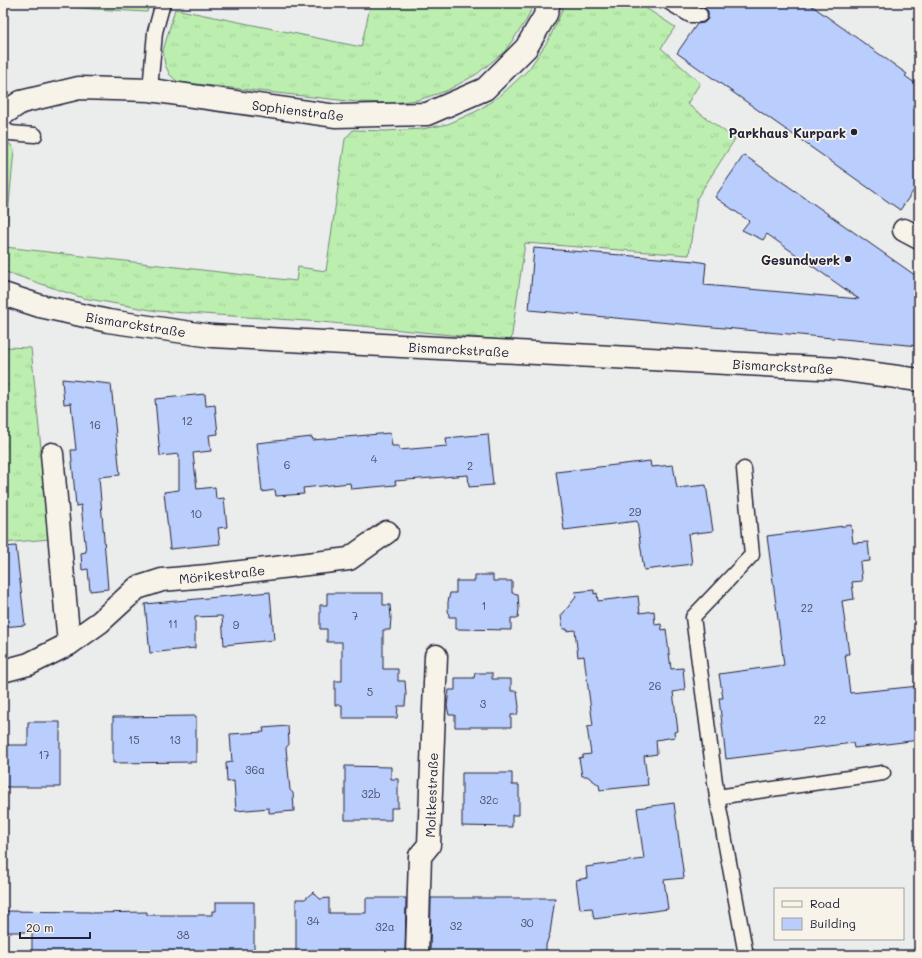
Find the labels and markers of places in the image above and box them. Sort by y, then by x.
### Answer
place label: Parkhaus Kurpark [728,124,846,141]
marker: Parkhaus Kurpark [849,127,859,137]
place label: Gesundwerk [761,251,840,268]
marker: Gesundwerk [843,254,853,264]

